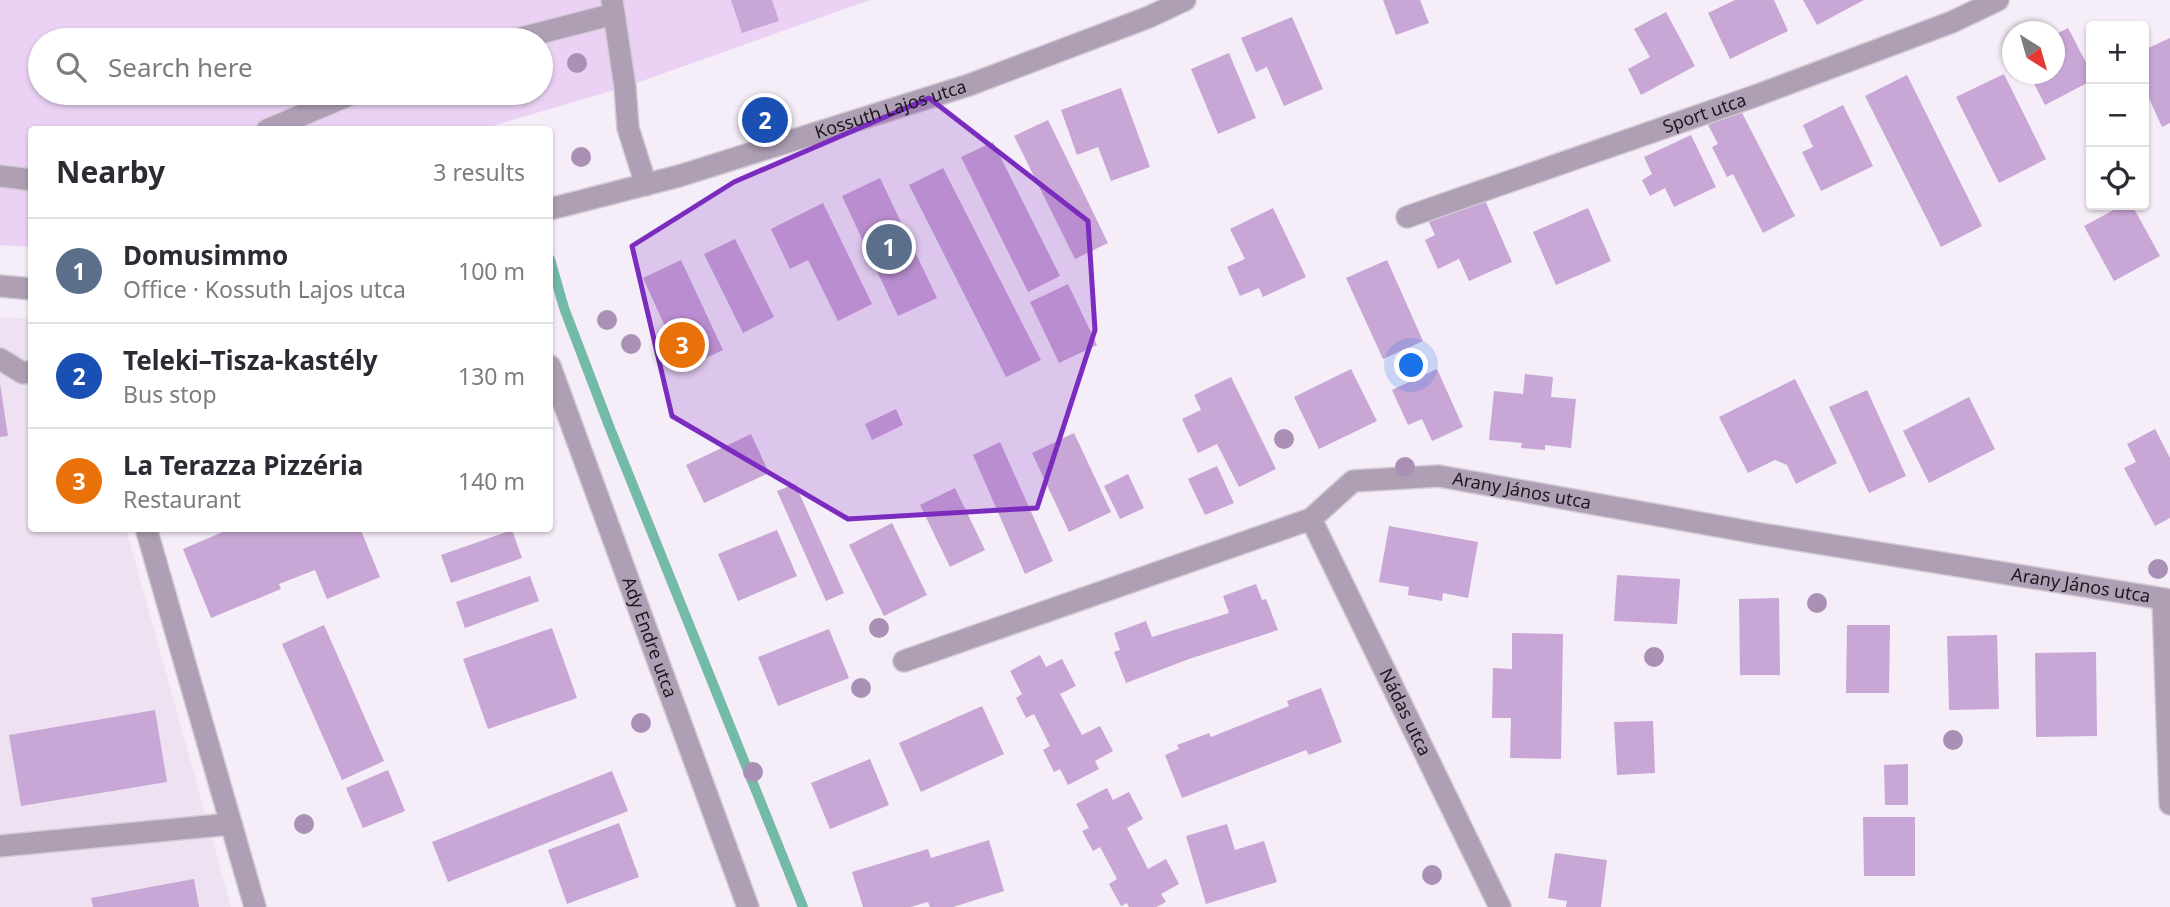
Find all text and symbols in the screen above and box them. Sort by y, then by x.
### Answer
north arrow [2002,21,2065,84]
map controls [2086,21,2149,210]
button: + [2086,21,2149,84]
search box [28,28,553,105]
icon: search [52,48,90,86]
text: Search here [108,49,253,85]
street label: Kossuth Lajos utca [812,74,969,144]
button: − [2086,84,2149,147]
street label: Sport utca [1659,87,1749,138]
pin: 2 [742,94,788,146]
button: locate [2086,147,2149,210]
text: Nearby [56,151,165,192]
text: 3 results [433,156,525,188]
pin: 1 [866,221,912,273]
text: Domusimmo [123,237,288,273]
text: 1 [72,255,86,287]
text: 100 m [458,255,525,287]
text: Office · Kossuth Lajos utca [123,273,406,305]
pin: 3 [659,319,705,371]
text: Teleki–Tisza-kastély [123,342,378,378]
your location [1394,348,1428,382]
text: 2 [72,360,86,392]
text: 130 m [458,360,525,392]
text: Bus stop [123,378,217,410]
text: La Terazza Pizzéria [123,447,363,483]
text: 3 [72,465,86,497]
text: 140 m [458,465,525,497]
street label: Arany János utca [1451,466,1593,514]
text: Restaurant [123,483,241,515]
street label: Arany János utca [2010,562,2152,608]
street label: Ady Endre utca [617,573,683,701]
street label: Nádas utca [1375,664,1438,760]

